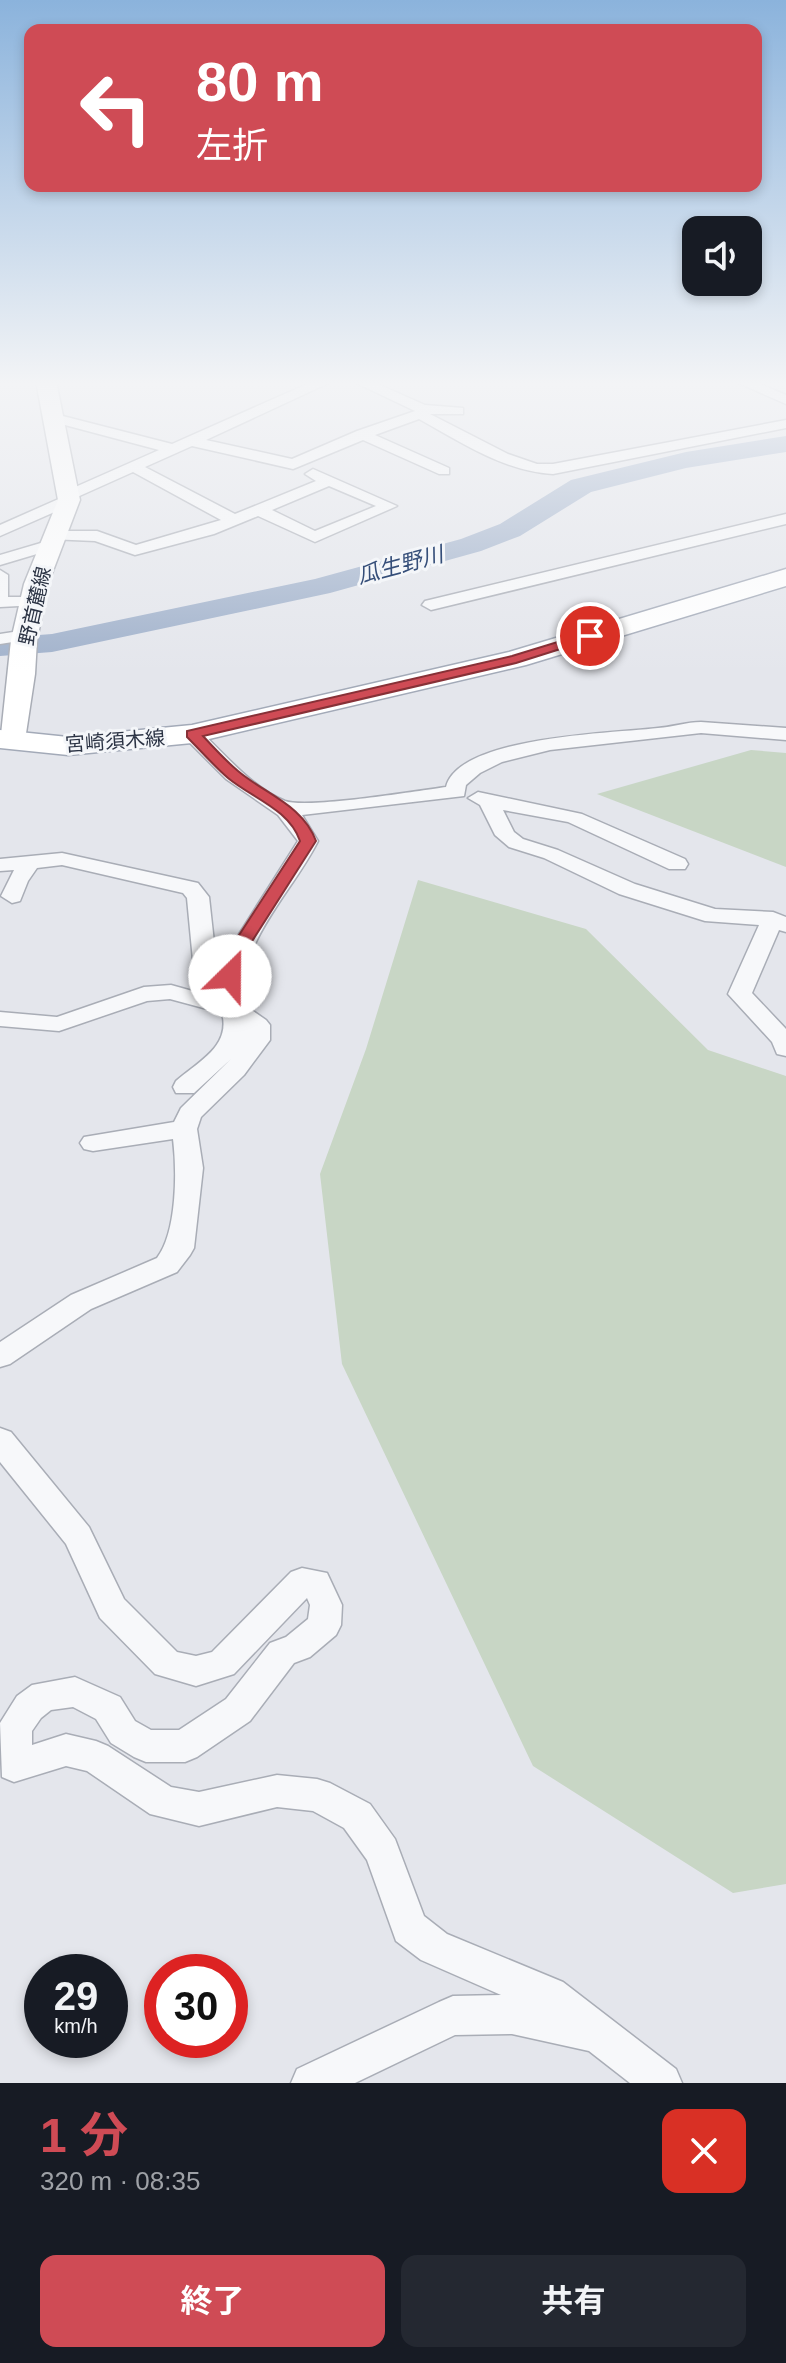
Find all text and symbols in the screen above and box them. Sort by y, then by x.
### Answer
text: 80 m [196,50,324,113]
icon: left [64,56,168,160]
text: 左折 [196,125,268,166]
map controls [682,216,762,296]
button: sound [682,216,762,296]
water label: 瓜生野川 [354,541,448,588]
street label: 野首麓線 [15,565,55,647]
pin [556,602,624,670]
icon: arrive [568,614,612,658]
street label: 宮崎須木線 [64,727,166,755]
position arrow [188,934,272,1018]
speed limit sign: 30 [144,1954,248,2058]
text: 29 [54,1974,98,2018]
text: km/h [54,2015,98,2037]
text: 1 分 [40,2109,128,2162]
button: close [662,2109,746,2193]
text: 320 m · 08:35 [40,2166,200,2196]
button: 終了 [40,2255,385,2347]
button: 共有 [401,2255,746,2347]

